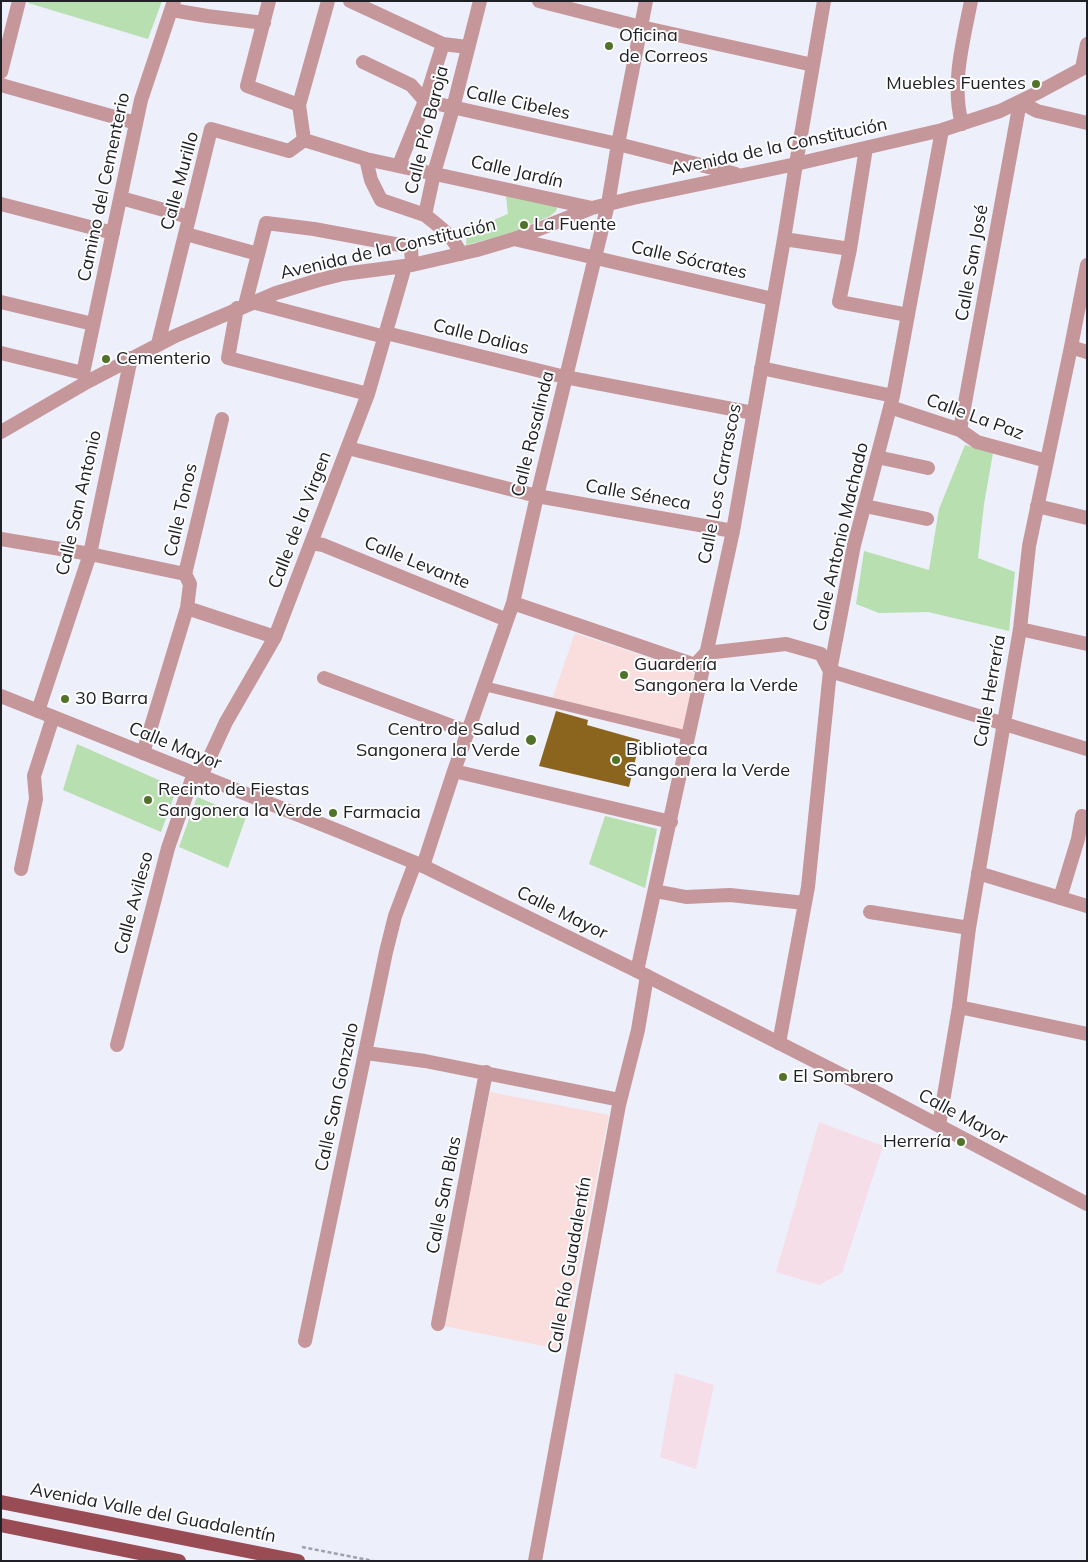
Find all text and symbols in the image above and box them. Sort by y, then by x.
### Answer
place label: Oficina de Correos [619,25,708,68]
marker: Oficina de Correos [603,40,615,52]
street label: Calle Pío Baroja [401,64,453,196]
place label: Muebles Fuentes [886,73,1026,95]
marker: Muebles Fuentes [1030,78,1042,90]
street label: Calle Cibeles [464,81,572,125]
street label: Camino del Cementerio [73,91,135,283]
street label: Avenida de la Constitución [669,113,889,181]
street label: Calle Murillo [156,129,204,233]
street label: Calle Jardín [468,151,566,193]
street label: Calle San José [951,203,993,323]
street label: Avenida de la Constitución [278,214,498,284]
place label: La Fuente [534,214,616,236]
marker: La Fuente [518,219,530,231]
street label: Calle Sócrates [629,236,749,284]
street label: Calle Dalias [431,315,531,359]
place label: Cementerio [116,348,211,370]
marker: Cementerio [100,353,112,365]
street label: Calle Rosalinda [507,369,559,499]
street label: Calle La Paz [923,389,1027,445]
street label: Calle Los Carrascos [694,402,746,566]
street label: Calle San Antonio [52,428,106,578]
street label: Calle Antonio Machado [809,440,873,634]
street label: Calle de la Virgen [264,448,336,592]
street label: Calle Tonos [160,461,202,559]
street label: Calle Séneca [584,475,692,515]
street label: Calle Levante [361,532,473,594]
street label: Calle Herrería [969,633,1011,749]
place label: Guardería Sangonera la Verde [634,654,798,696]
marker: Guardería Sangonera la Verde [618,669,630,681]
place label: 30 Barra [75,688,148,710]
marker: 30 Barra [59,693,71,705]
street label: Calle Mayor [125,718,225,774]
place label: Centro de Salud Sangonera la Verde [356,719,520,762]
marker: Centro de Salud Sangonera la Verde [524,733,538,747]
place label: Biblioteca Sangonera la Verde [626,739,790,782]
marker: Biblioteca Sangonera la Verde [610,754,622,766]
place label: Recinto de Fiestas Sangonera la Verde [158,779,322,822]
marker: Recinto de Fiestas Sangonera la Verde [142,794,154,806]
place label: Farmacia [343,802,421,824]
marker: Farmacia [327,807,339,819]
street label: Calle Avileso [110,849,158,957]
street label: Calle Mayor [513,882,611,944]
street label: Calle San Gonzalo [311,1021,363,1173]
place label: El Sombrero [793,1066,894,1088]
marker: El Sombrero [777,1071,789,1083]
street label: Calle Mayor [915,1084,1011,1150]
place label: Herrería [883,1131,951,1153]
street label: Calle San Blas [422,1134,466,1256]
marker: Herrería [955,1136,967,1148]
street label: Calle Río Guadalentín [544,1175,596,1355]
street label: Avenida Valle del Guadalentín [28,1479,278,1547]

